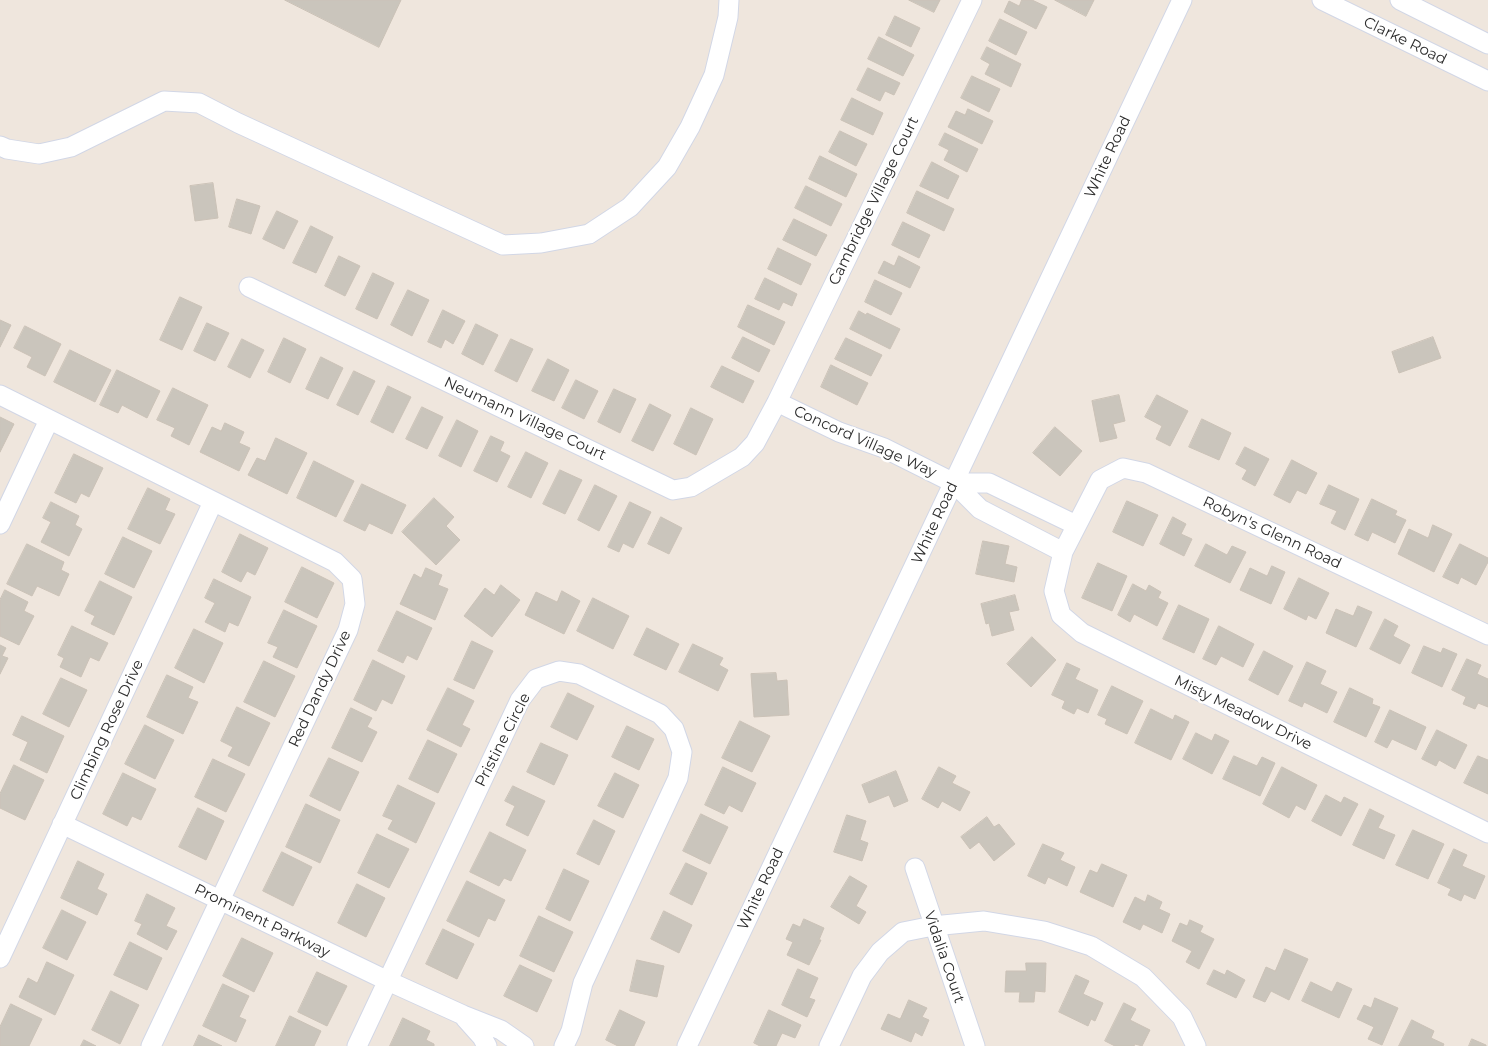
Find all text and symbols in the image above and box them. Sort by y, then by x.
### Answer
street label: Clarke Road [1360,13,1450,69]
street label: White Road [1081,113,1135,201]
street label: Cambridge Village Court [825,114,923,288]
street label: Neumann Village Court [441,373,609,465]
street label: Concord Village Way [791,402,939,482]
street label: White Road [908,479,962,567]
street label: Robyn's Glenn Road [1200,493,1344,573]
street label: Red Dandy Drive [285,628,355,750]
street label: Climbing Rose Drive [67,657,147,803]
street label: Misty Meadow Drive [1171,672,1315,754]
street label: Pristine Circle [472,690,534,790]
street label: White Road [734,845,788,933]
street label: Prominent Parkway [191,880,333,962]
street label: Vidalia Court [920,909,968,1005]

